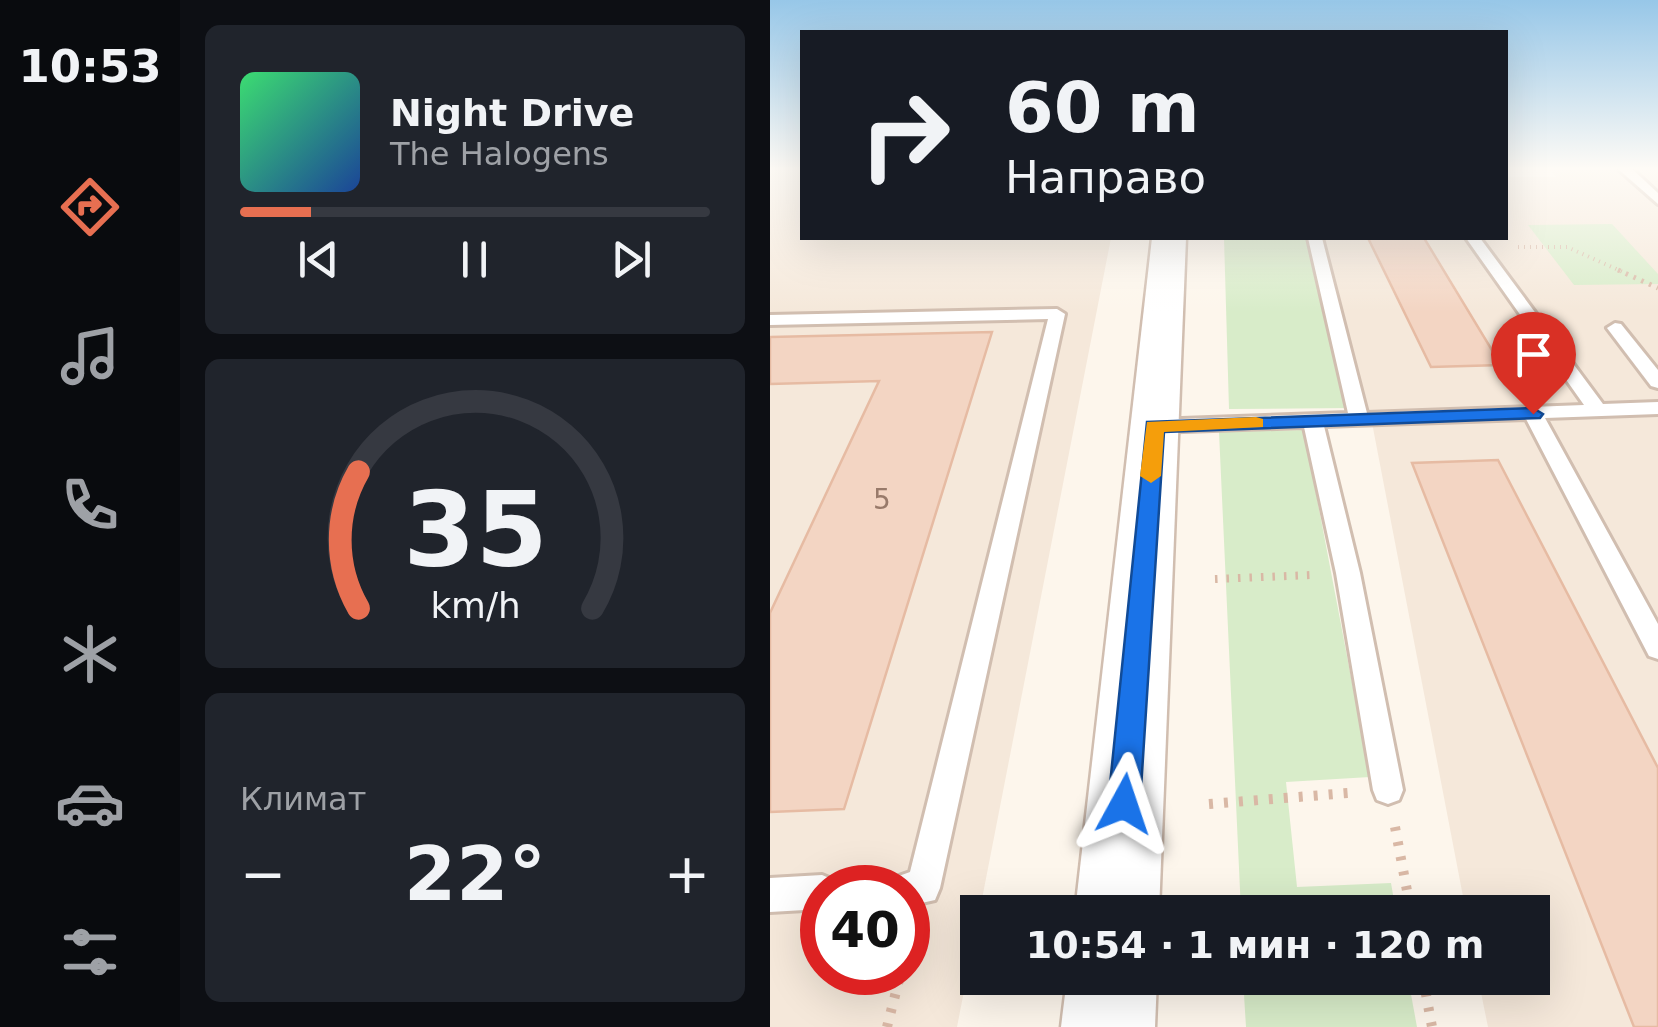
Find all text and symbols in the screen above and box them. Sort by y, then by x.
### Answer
text: 10:53 [18,40,162,93]
text: 60 m [1005,67,1200,149]
icon: right [840,70,970,200]
text: Night Drive [390,91,634,135]
text: The Halogens [390,135,609,173]
text: Направо [1005,151,1206,204]
icon: directions [55,172,125,242]
icon: previous [291,232,346,287]
icon: pause [447,232,502,287]
icon: next [604,232,659,287]
pin [1491,312,1576,415]
icon: music [55,321,125,391]
icon: arrive [1506,327,1561,382]
text: 35 [403,469,547,591]
icon: phone [55,470,125,540]
house number: 5 [873,483,891,516]
text: km/h [430,585,520,626]
icon: climate [55,619,125,689]
position arrow [1072,752,1176,856]
icon: car [55,768,125,838]
text: Климат [240,780,366,818]
text: 22° [404,830,546,918]
text: − [240,842,286,906]
text: + [664,842,710,906]
speed limit sign: 40 [800,865,930,995]
icon: filters [55,917,125,987]
text: 10:54 · 1 мин · 120 m [1026,923,1484,967]

